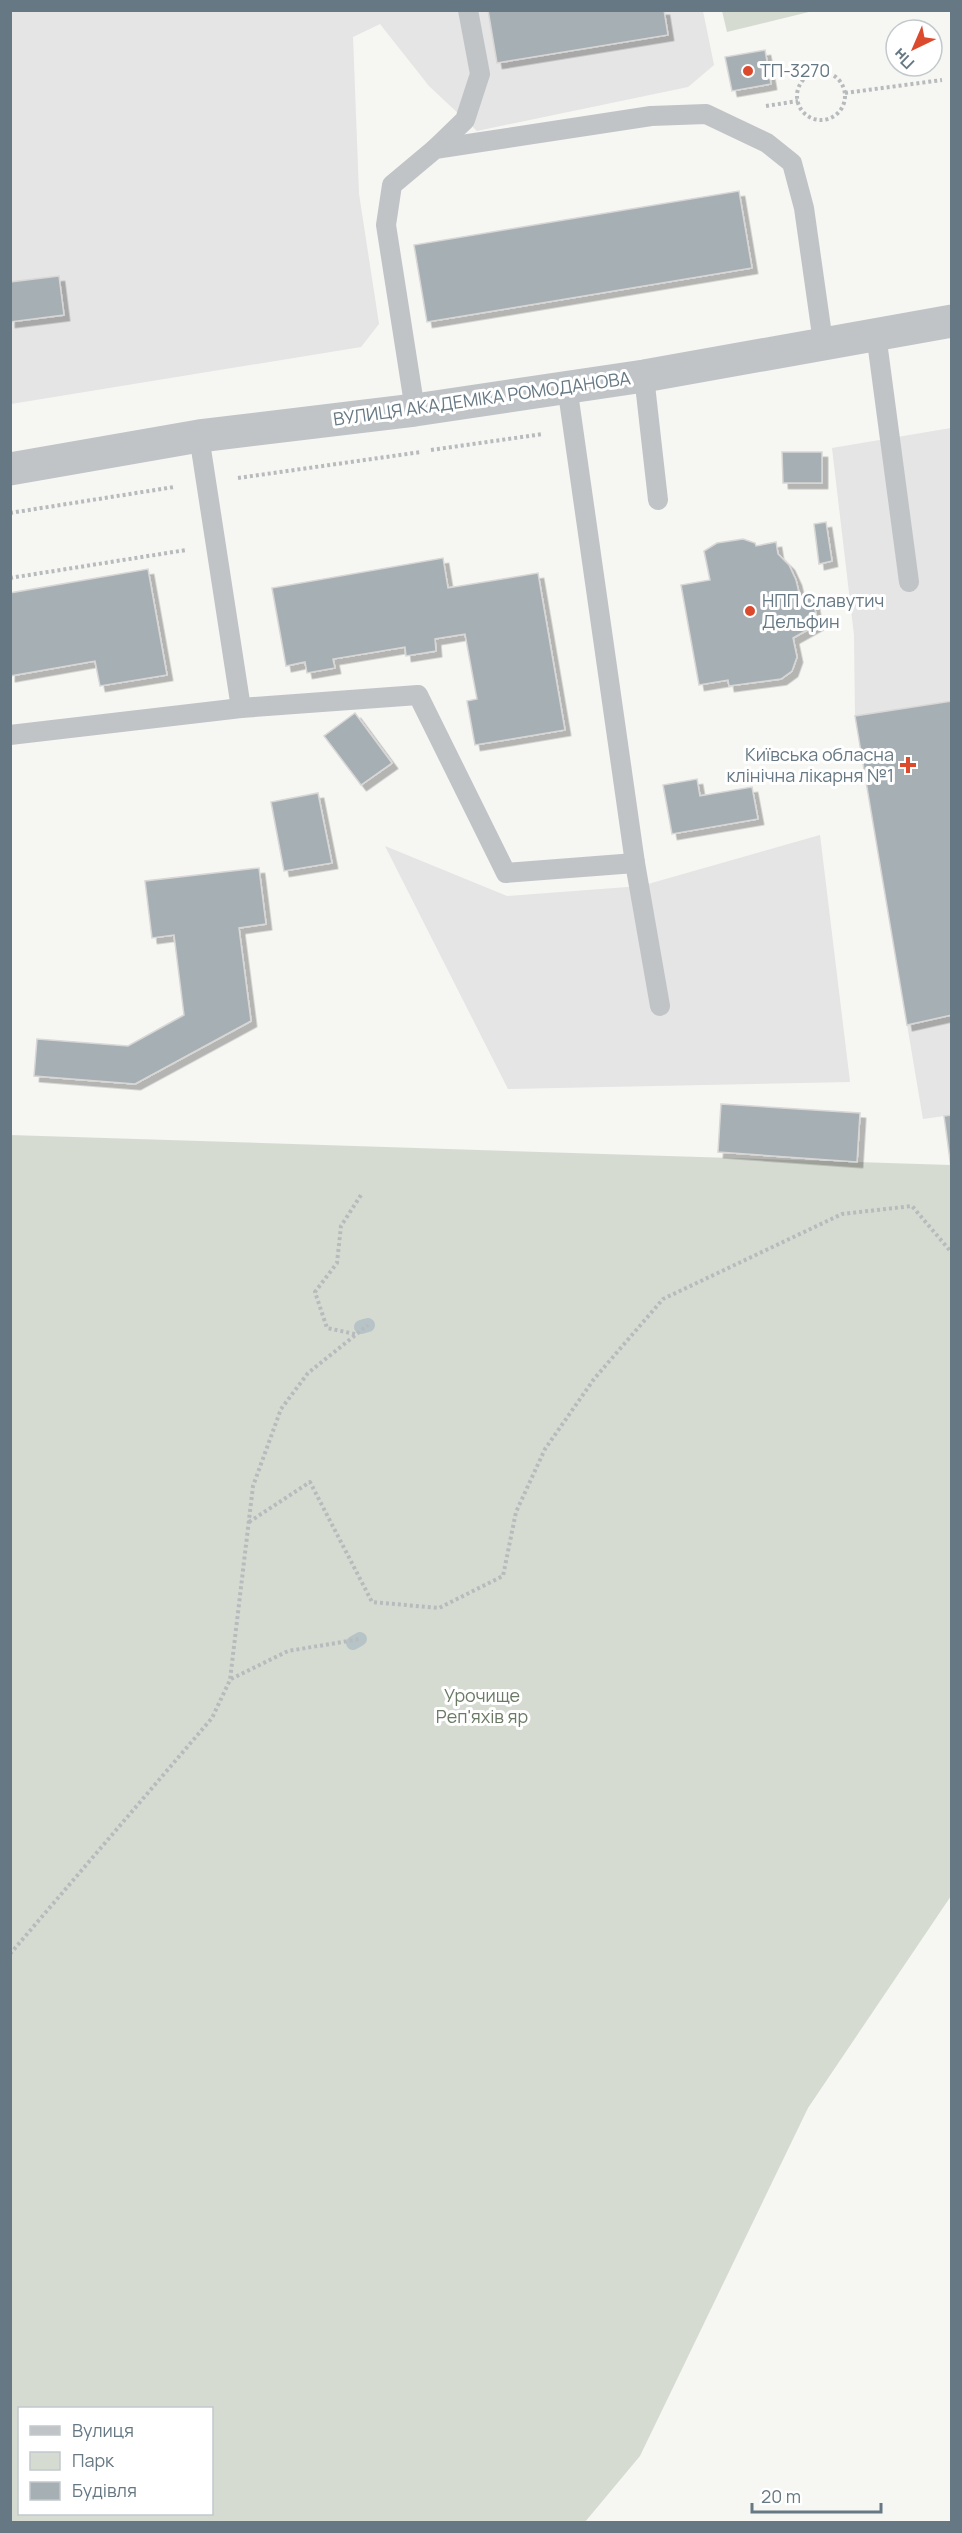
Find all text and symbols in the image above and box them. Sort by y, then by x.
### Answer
north arrow [884,18,944,78]
text: Пн [888,43,919,74]
place label: ТП-3270 [760,58,830,82]
marker: ТП-3270 [741,64,755,78]
street label: ВУЛИЦЯ АКАДЕМІКА РОМОДАНОВА [332,365,633,431]
place label: НПП Славутич Дельфин [762,588,884,633]
marker: НПП Славутич Дельфин [743,604,757,618]
place label: Київська обласна клінічна лікарня №1 [727,742,894,787]
marker: Київська обласна клінічна лікарня №1 [899,756,917,774]
park label: Урочище Реп'яхів яр [436,1683,528,1728]
legend [18,2407,213,2515]
text: Вулиця [72,2418,134,2442]
text: Парк [72,2448,115,2472]
scale bar [752,2476,881,2514]
text: Будівля [72,2478,137,2502]
text: 20 m [761,2484,801,2508]

